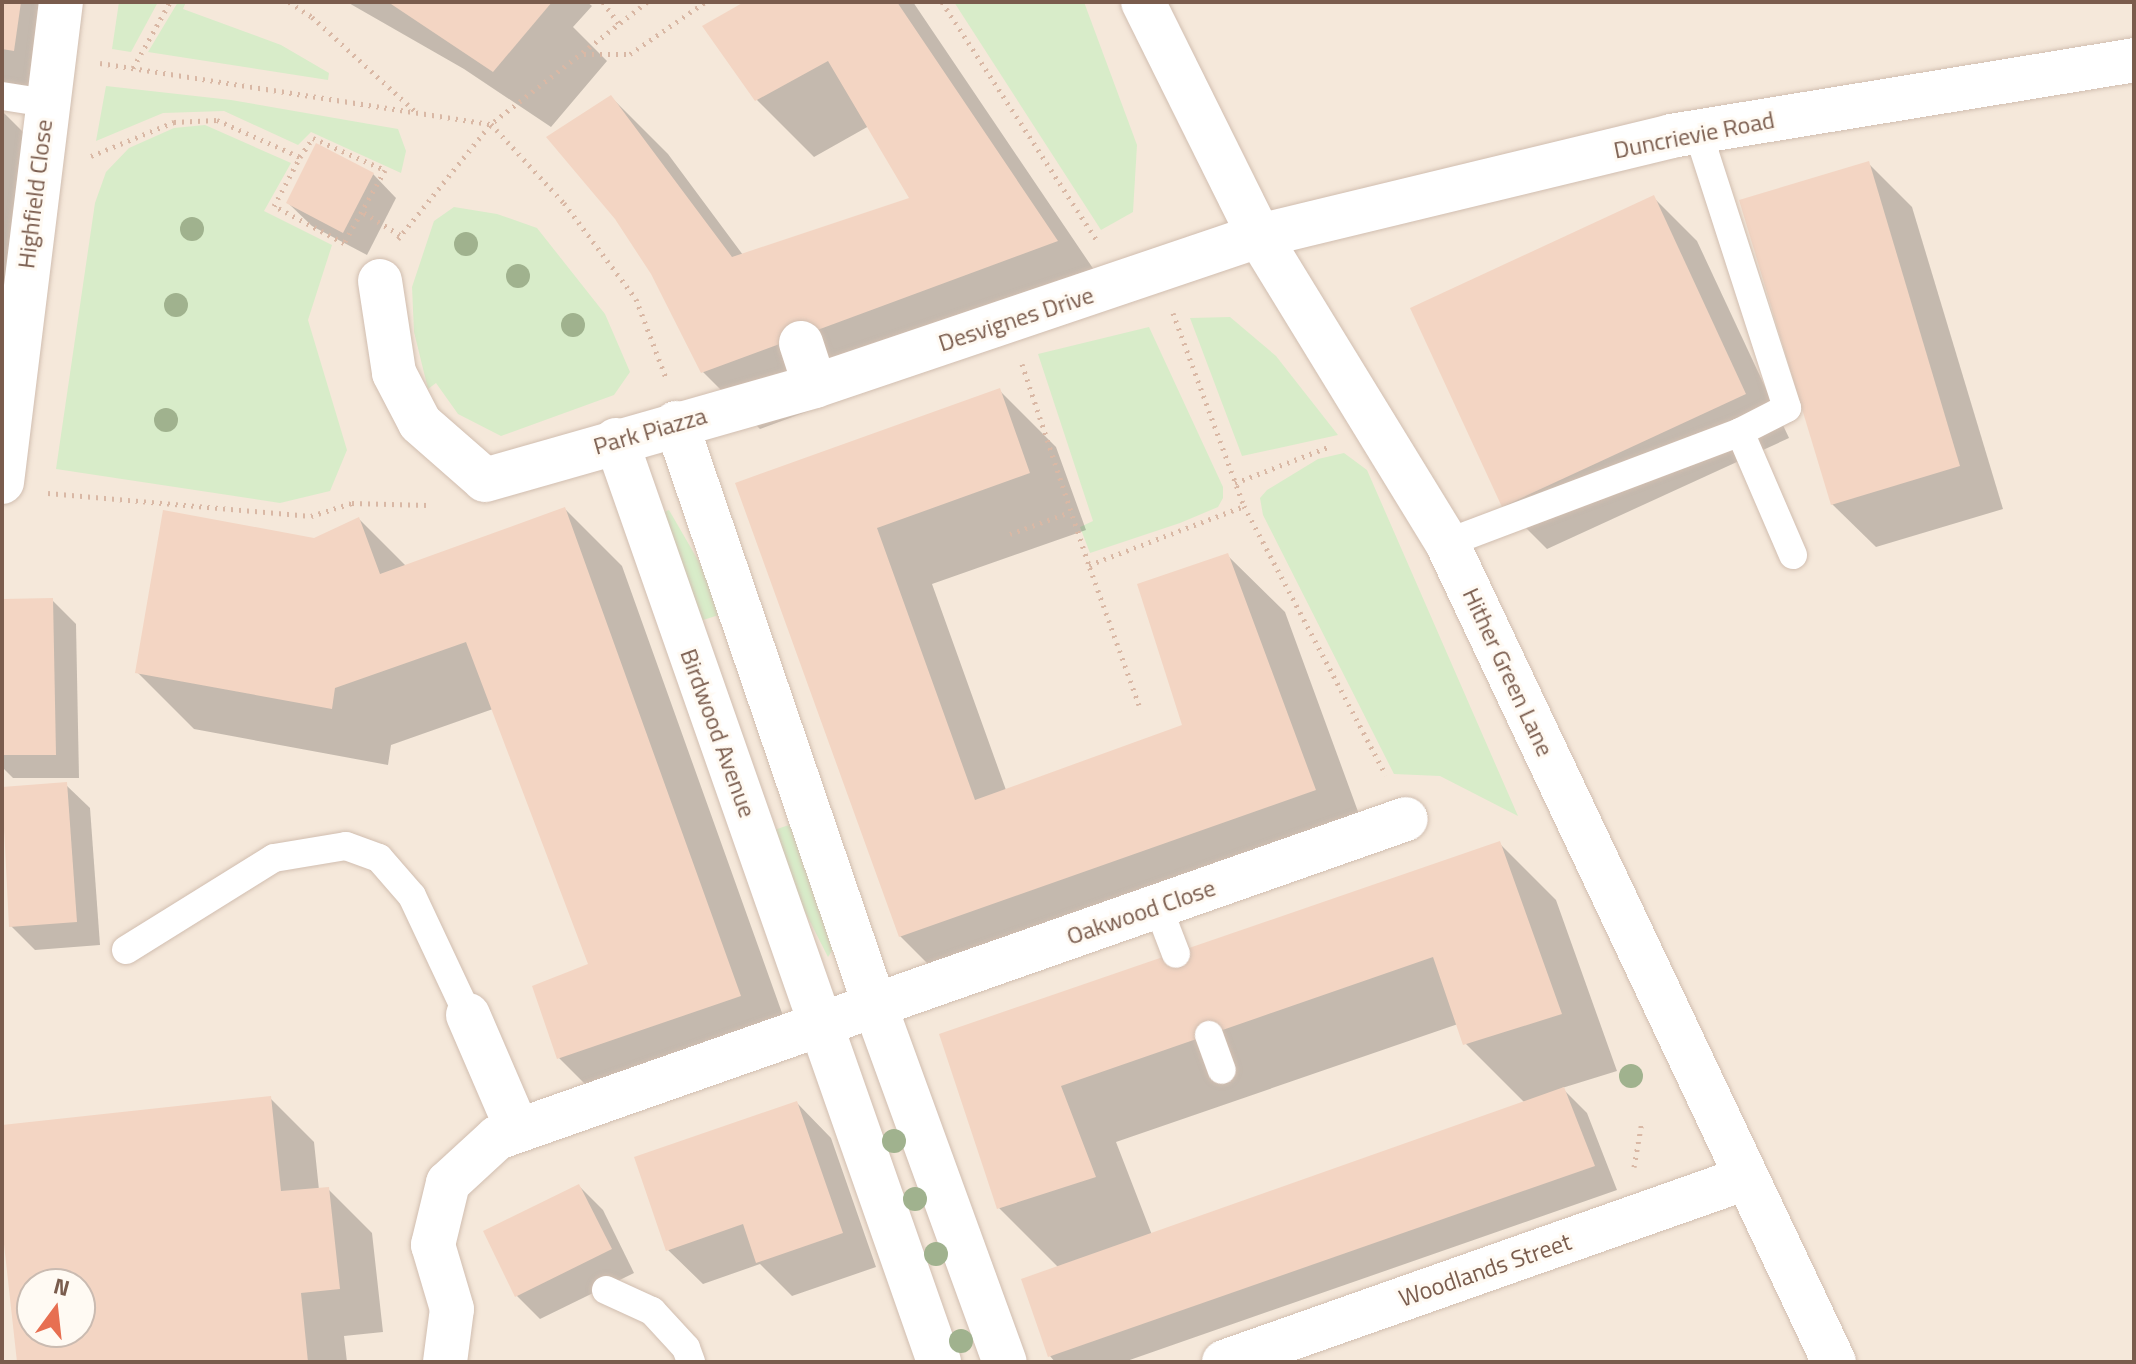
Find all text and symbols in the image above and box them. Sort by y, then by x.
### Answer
street label: Duncrievie Road [1611,105,1777,165]
street label: Highfield Close [12,118,58,270]
street label: Desvignes Drive [935,280,1097,358]
street label: Park Piazza [590,401,710,461]
street label: Hither Green Lane [1456,583,1560,761]
street label: Birdwood Avenue [674,645,762,821]
street label: Oakwood Close [1063,873,1219,951]
street label: Woodlands Street [1395,1227,1575,1313]
north arrow [16,1268,96,1348]
text: N [50,1268,73,1305]

